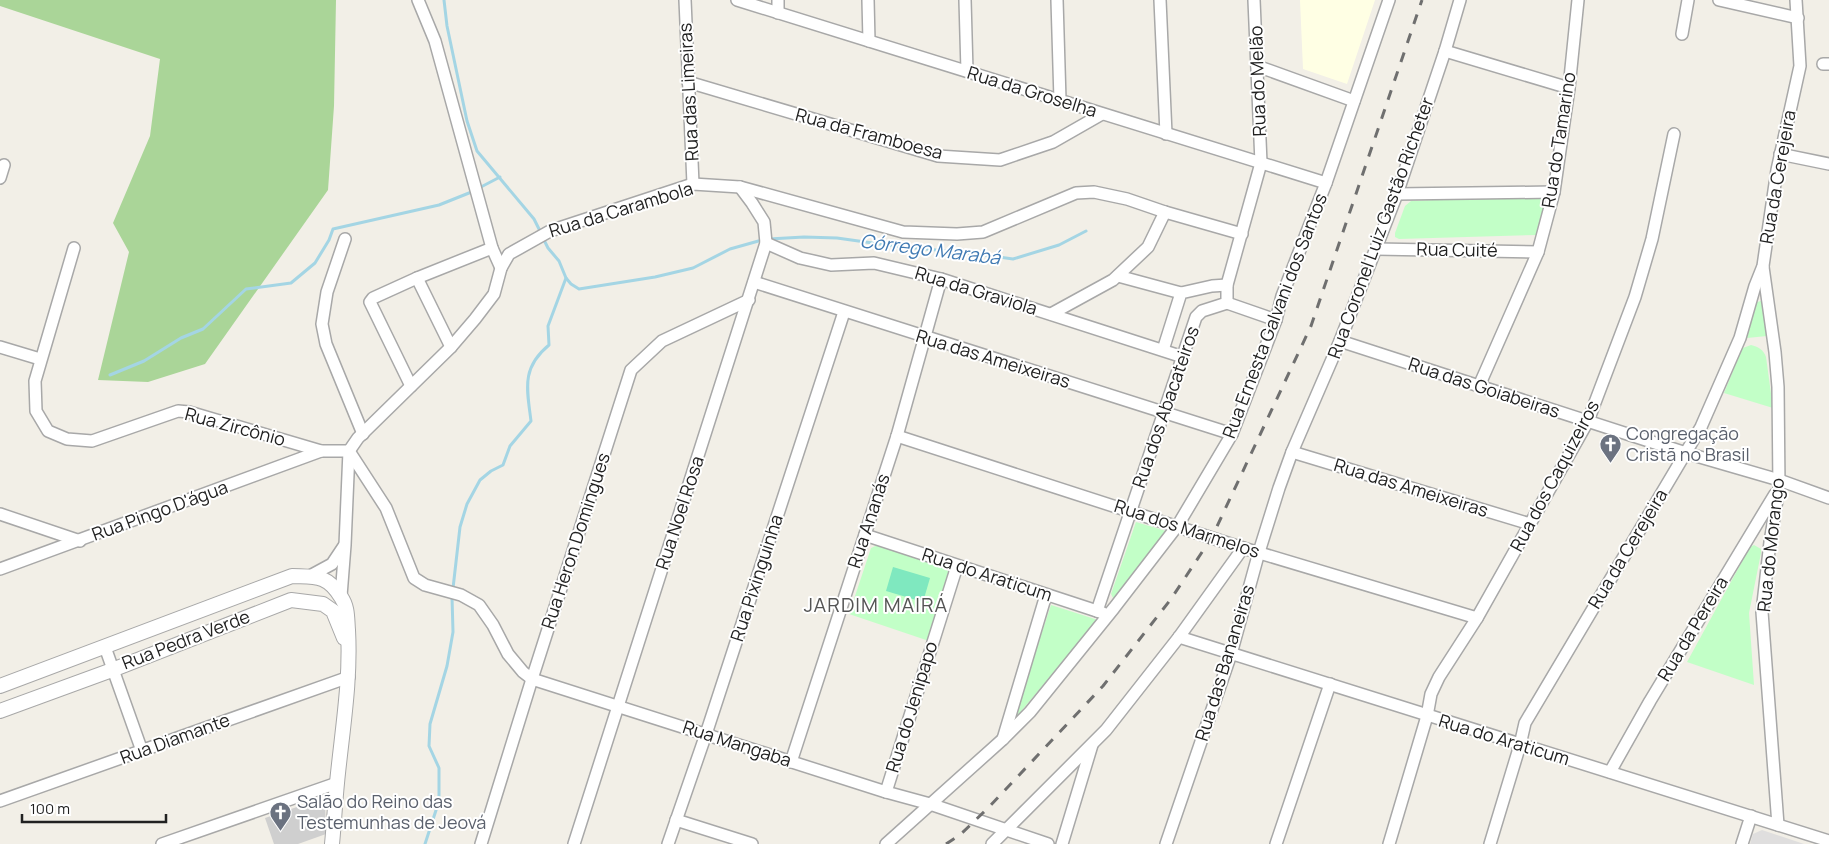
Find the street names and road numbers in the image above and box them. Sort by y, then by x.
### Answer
street label: Rua das Limeiras [672,22,704,162]
street label: Rua do Melão [1243,25,1271,137]
street label: Rua da Groselha [965,60,1100,122]
street label: Rua do Tamarino [1535,70,1581,210]
street label: Rua Coronel Luiz Gastão Richeter [1322,93,1439,362]
street label: Rua da Framboesa [793,102,946,164]
street label: Rua da Cerejeira [1753,108,1801,246]
street label: Rua da Carambola [546,176,696,242]
street label: Rua Ernesta Galvani dos Santos [1216,190,1332,442]
street label: Rua Cuité [1416,236,1498,262]
street label: Rua da Graviola [912,260,1040,320]
street label: Rua das Ameixeiras [913,323,1073,393]
street label: Rua dos Abacateiros [1126,323,1204,491]
street label: Rua das Goiabeiras [1406,351,1563,423]
street label: Rua dos Caquizeiros [1504,396,1604,555]
street label: Rua Zircônio [182,401,288,451]
street label: Rua Heron Domingues [535,450,615,632]
street label: Rua das Ameixeiras [1331,452,1491,522]
street label: Rua Noel Rosa [649,453,709,573]
street label: Rua Ananás [842,470,895,571]
street label: Rua Pingo D'água [88,474,231,546]
street label: Rua do Morango [1751,477,1789,613]
street label: Rua da Cerejeira [1582,484,1672,613]
street label: Rua dos Marmelos [1112,493,1263,563]
street label: Rua Pixinguinha [724,511,788,644]
street label: Rua do Araticum [919,542,1055,606]
street label: Rua da Pereira [1651,572,1733,685]
street label: Rua das Bananeiras [1189,582,1259,744]
street label: Rua Pedra Verde [118,604,253,674]
street label: Rua do Jenipapo [880,638,942,775]
street label: Rua Diamante [116,707,233,769]
street label: Rua do Araticum [1436,708,1573,770]
street label: Rua Mangaba [680,714,795,772]

